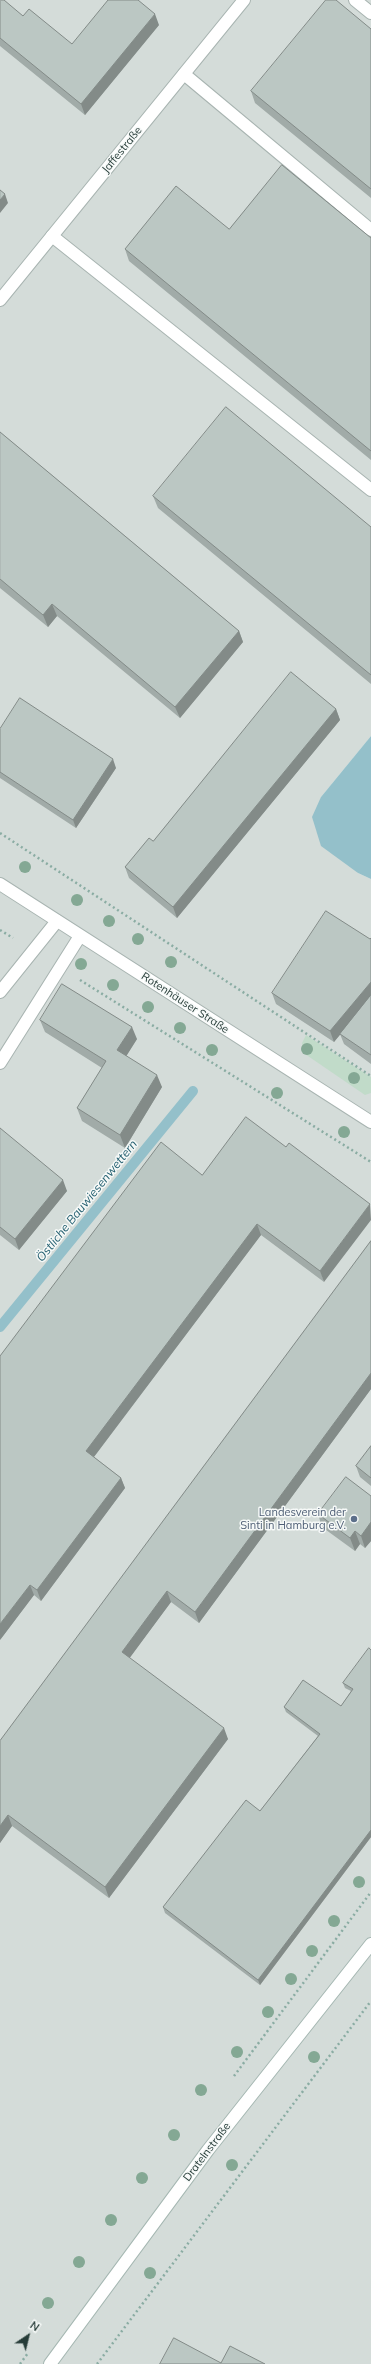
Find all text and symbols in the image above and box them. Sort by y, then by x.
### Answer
street label: Jaffestraße [99,124,145,176]
street label: Rotenhäuser Straße [139,970,231,1036]
water label: Östliche Bauwiesenwettern [34,1137,140,1265]
place label: Landesverein der Sinti in Hamburg e.V. [240,1506,346,1532]
marker: Landesverein der Sinti in Hamburg e.V. [349,1514,359,1524]
street label: Dratelnstraße [181,2120,233,2184]
north arrow [8,2316,48,2356]
text: N [27,2318,42,2334]

